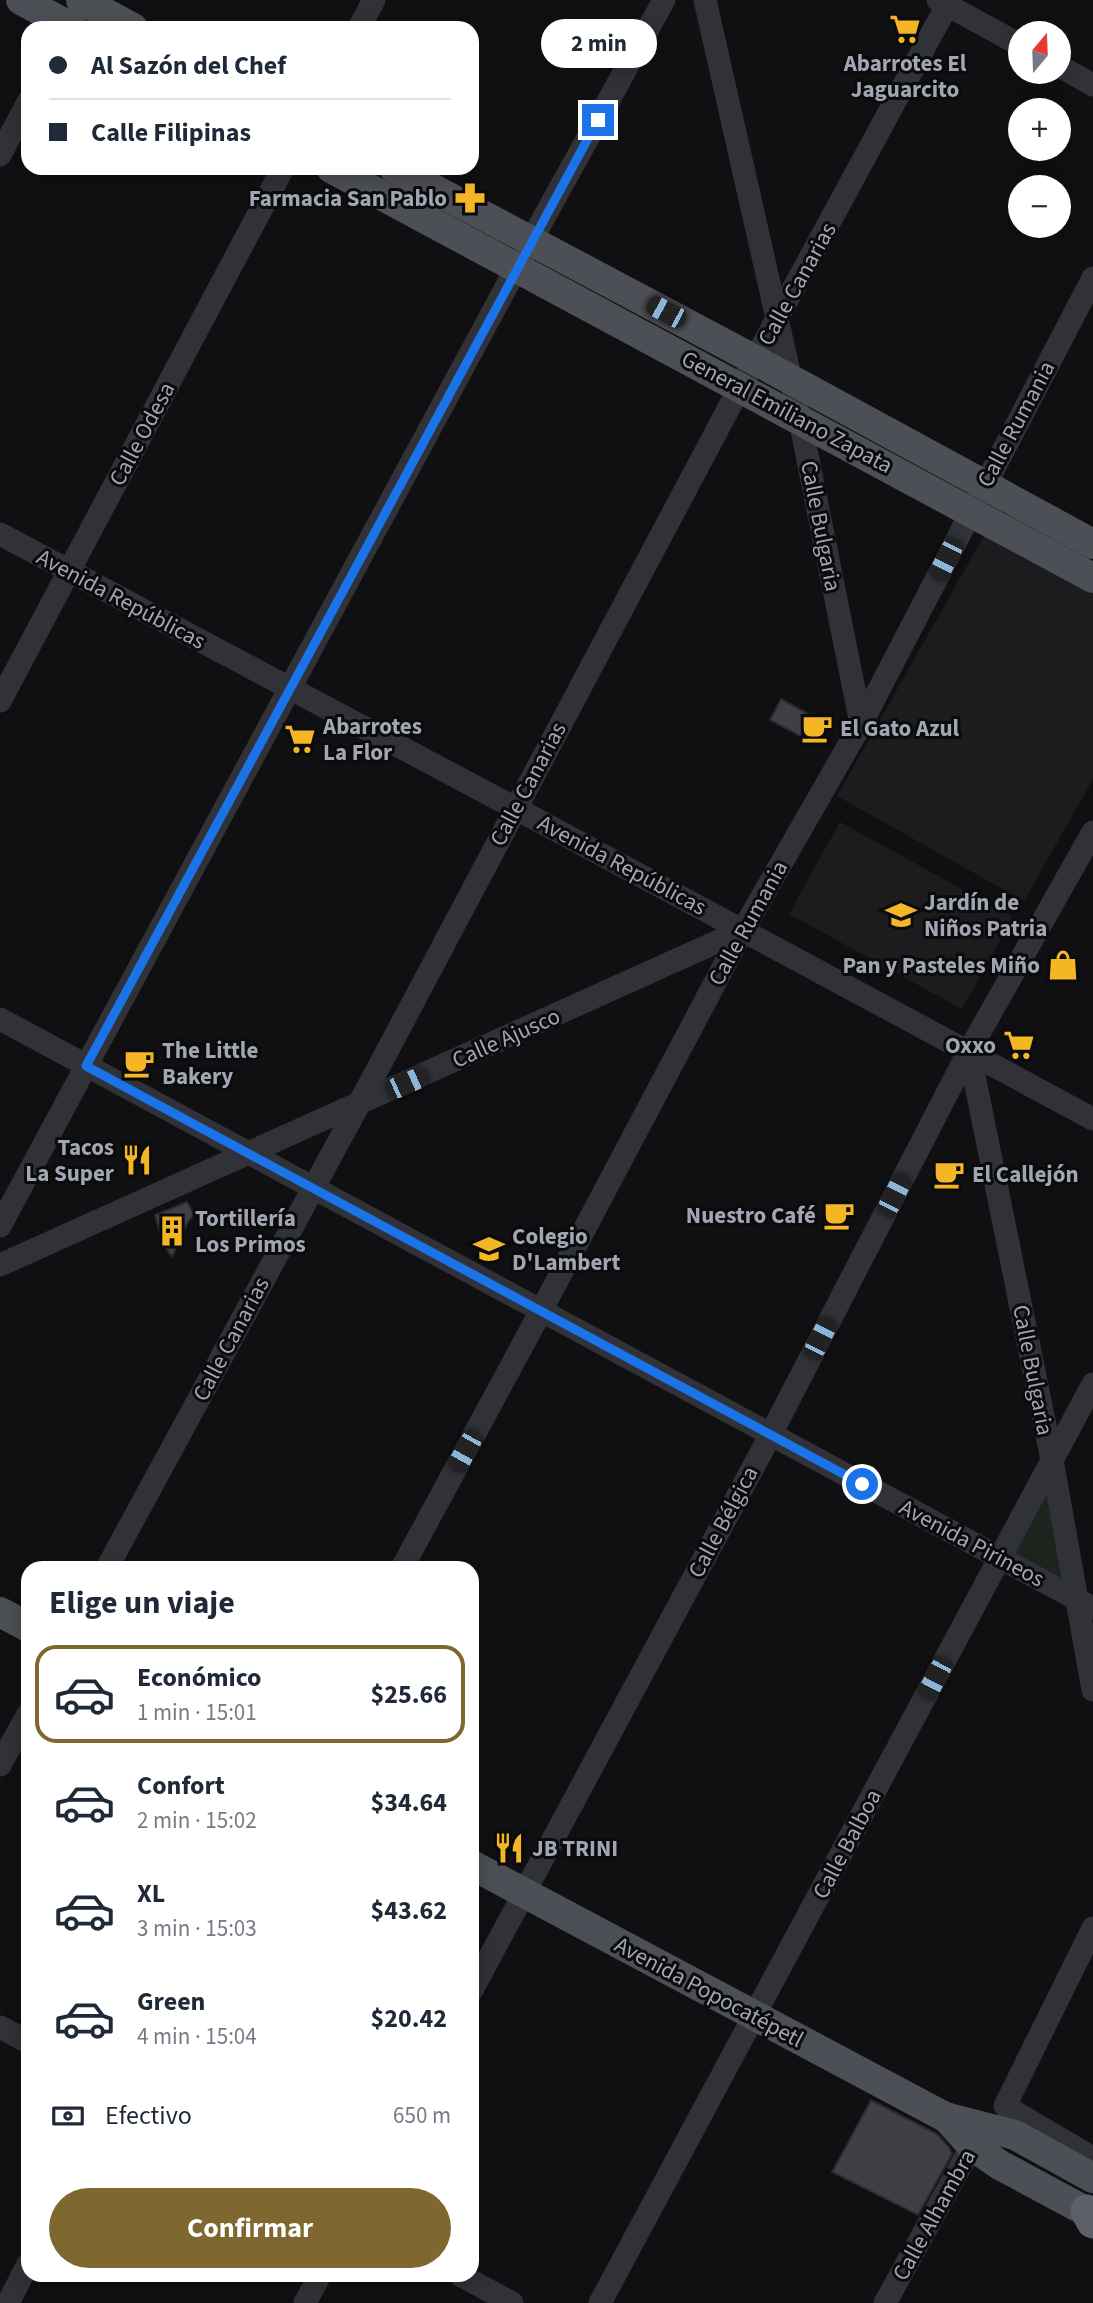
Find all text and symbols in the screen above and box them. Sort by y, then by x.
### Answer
supermarket icon: Abarrotes El Jaguarcito [888,12,922,46]
callout: 2 min [540,18,656,68]
north arrow [1008,21,1071,84]
map controls [1008,21,1071,238]
text: 2 min [571,27,627,60]
text: Al Sazón del Chef [91,47,286,84]
place label: Abarrotes El Jaguarcito [843,47,967,106]
button: + [1008,98,1071,161]
route end [582,104,614,136]
text: Calle Filipinas [91,114,251,151]
button: − [1008,175,1071,238]
pharmacy icon: Farmacia San Pablo [453,181,487,215]
place label: Farmacia San Pablo [249,182,447,215]
street label: Calle Canarias [750,216,844,352]
car [643,293,690,331]
street label: General Emiliano Zapata [676,342,898,482]
street label: Calle Rumania [969,355,1063,493]
street label: Calle Odesa [101,376,183,492]
street label: Calle Bulgaria [792,458,850,594]
car [928,536,965,582]
street label: Avenida Repúblicas [31,541,211,657]
place label: Abarrotes La Flor [322,710,422,769]
cafe icon: El Gato Azul [800,711,834,745]
place label: El Gato Azul [840,712,960,745]
street label: Calle Canarias [481,716,575,852]
supermarket icon: Abarrotes La Flor [283,722,317,756]
street label: Avenida Repúblicas [532,807,712,923]
street label: Calle Rumania [700,854,796,992]
place label: Jardín de Niños Patria [924,886,1047,945]
school or university icon: Jardín de Niños Patria [884,898,918,932]
shop icon: Pan y Pasteles Miño [1046,948,1080,982]
place label: Pan y Pasteles Miño [842,949,1040,982]
street label: Calle Ajusco [447,999,565,1077]
supermarket icon: Oxxo [1002,1028,1036,1062]
place label: Oxxo [945,1029,996,1062]
place label: The Little Bakery [162,1034,258,1093]
cafe icon: The Little Bakery [122,1046,156,1080]
car [384,1065,431,1101]
place label: Tacos La Super [25,1131,115,1190]
restaurant icon: Tacos La Super [120,1143,154,1177]
cafe icon: El Callejón [932,1157,966,1191]
place label: El Callejón [972,1158,1079,1191]
car [876,1172,913,1218]
cafe icon: Nuestro Café [822,1198,856,1232]
place label: Nuestro Café [686,1199,816,1232]
place label: Tortillería Los Primos [195,1202,306,1261]
building icon: Tortillería Los Primos [155,1214,189,1248]
place label: Colegio D'Lambert [512,1220,620,1279]
school or university icon: Colegio D'Lambert [472,1232,506,1266]
street label: Calle Canarias [184,1271,278,1407]
street label: Calle Bulgaria [1004,1302,1062,1438]
car [802,1315,839,1361]
car [446,1428,485,1474]
street label: Calle Bélgica [680,1460,766,1584]
route start [846,1468,878,1500]
street label: Avenida Pirineos [894,1491,1050,1595]
text: Elige un viaje [49,1580,235,1626]
car [916,1655,955,1701]
text: Económico [137,1659,262,1696]
icon: car [53,1663,116,1726]
text: $25.66 [371,1676,447,1713]
text: 1 min · 15:01 [137,1696,257,1729]
text: Confort [137,1767,225,1804]
icon: car [53,1771,116,1834]
street label: Calle Balboa [804,1783,890,1905]
text: $34.64 [371,1784,447,1821]
text: 2 min · 15:02 [137,1804,257,1837]
restaurant icon: JB TRINI [492,1831,526,1865]
place label: JB TRINI [532,1832,618,1865]
text: XL [137,1875,165,1912]
icon: car [53,1879,116,1942]
text: $43.62 [371,1892,447,1929]
text: 3 min · 15:03 [137,1912,257,1945]
street label: Avenida Popocatépetl [609,1928,809,2056]
text: Green [137,1983,205,2020]
icon: car [53,1987,116,2050]
text: $20.42 [371,2000,447,2037]
text: 4 min · 15:04 [137,2020,257,2053]
icon: cash [49,2097,87,2135]
text: Efectivo [105,2097,192,2134]
text: 650 m [393,2099,451,2132]
street label: Calle Alhambra [884,2143,984,2287]
button: Confirmar [49,2188,451,2268]

